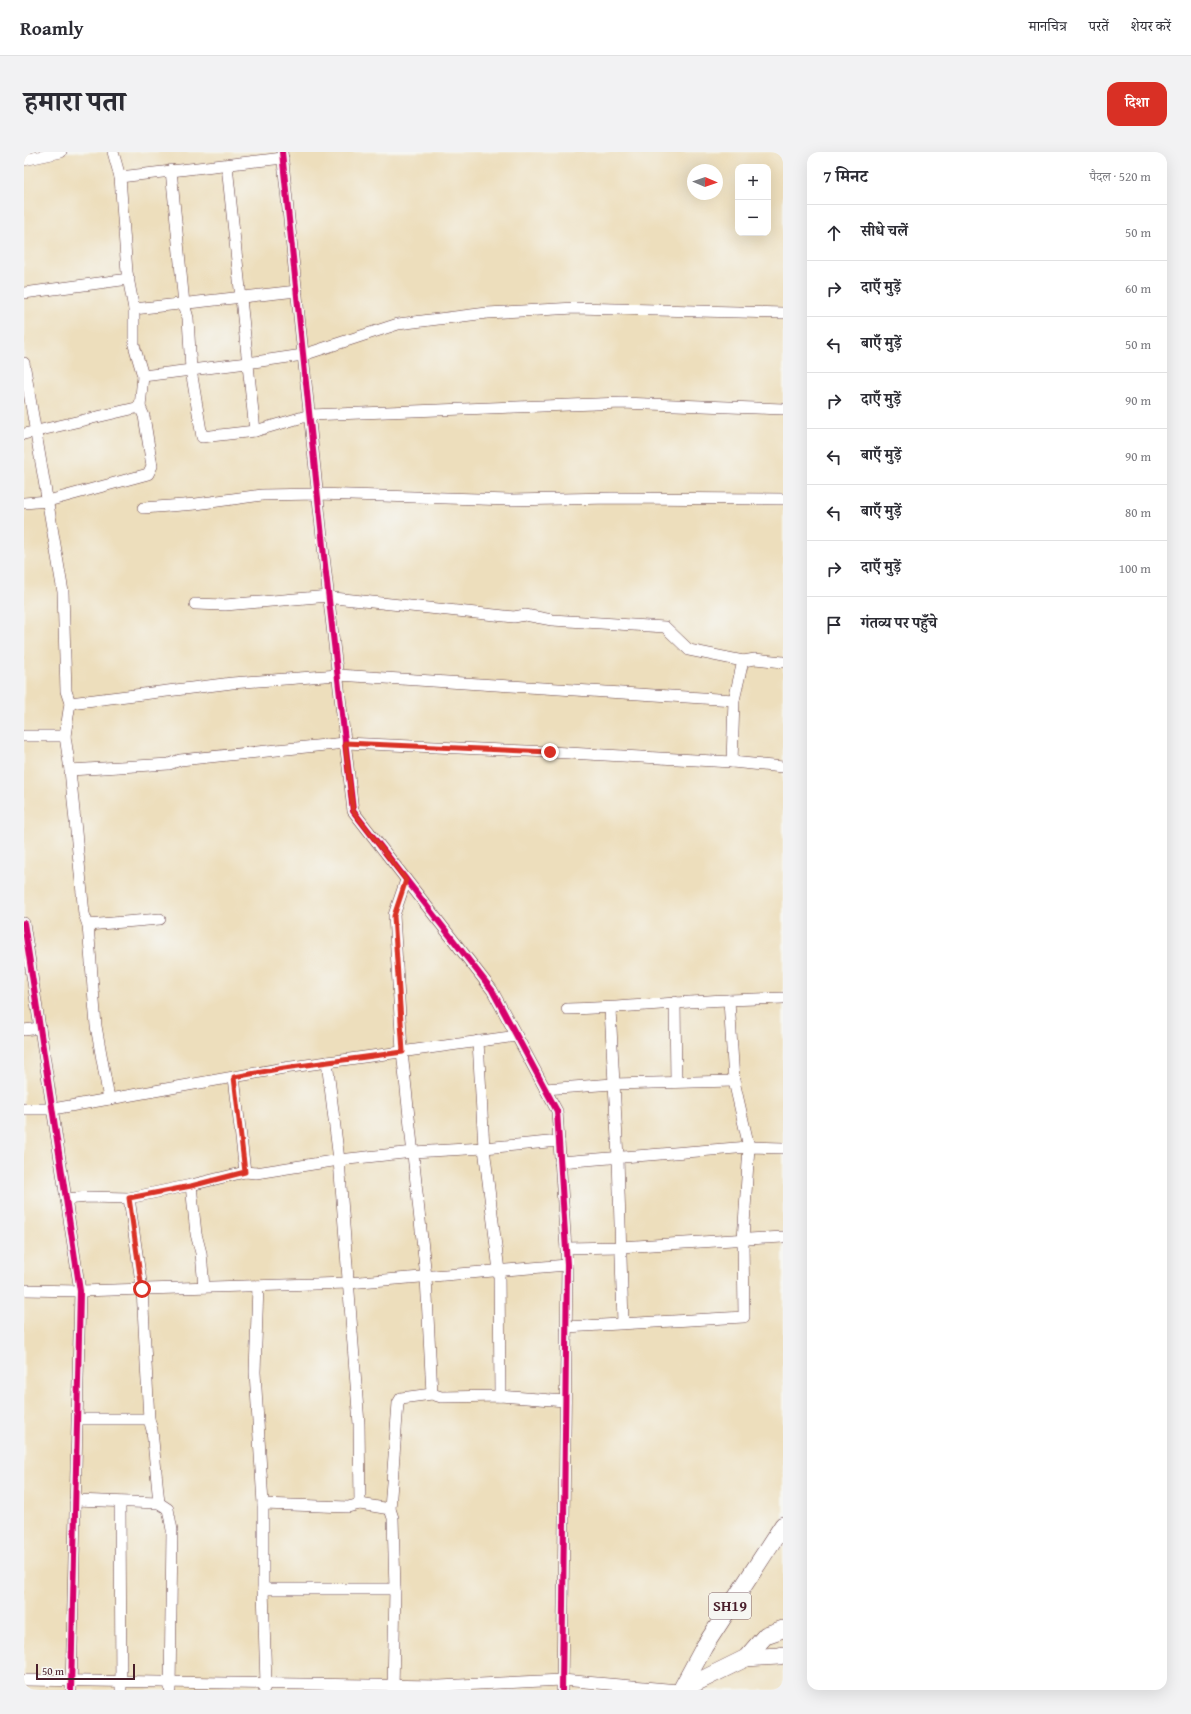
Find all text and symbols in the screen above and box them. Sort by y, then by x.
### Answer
text: Roamly [20,14,84,42]
text: मानचित्र [1029,16,1067,36]
text: परतें [1089,16,1109,36]
text: शेयर करें [1131,16,1171,36]
text: हमारा पता [24,80,125,121]
button: दिशा [1107,82,1167,126]
text: 7 मिनट [823,163,868,188]
north arrow [687,164,723,200]
map controls [735,164,771,236]
button: + [735,164,771,200]
text: पैदल · 520 m [1090,167,1151,186]
button: − [735,200,771,236]
text: सीधे चलें [861,220,908,241]
icon: ahead [823,222,845,244]
text: 50 m [1125,223,1151,242]
text: दाएँ मुड़ें [861,276,901,297]
icon: right [823,278,845,300]
text: 60 m [1125,279,1151,298]
text: बाएँ मुड़ें [861,332,902,353]
icon: left [823,334,845,356]
text: 50 m [1125,335,1151,354]
text: दाएँ मुड़ें [861,388,901,409]
icon: right [823,390,845,412]
text: 90 m [1125,391,1151,410]
text: बाएँ मुड़ें [861,444,902,465]
icon: left [823,446,845,468]
text: 90 m [1125,447,1151,466]
text: बाएँ मुड़ें [861,500,902,521]
icon: left [823,502,845,524]
text: 80 m [1125,503,1151,522]
text: दाएँ मुड़ें [861,556,901,577]
icon: right [823,558,845,580]
text: 100 m [1119,559,1151,578]
text: गंतव्य पर पहुँचे [861,612,937,633]
icon: arrive [823,614,845,636]
route end [541,743,559,761]
route start [133,1280,151,1298]
road number: SH19 [709,1593,751,1619]
scale bar [36,1662,135,1681]
text: 50 m [42,1663,64,1679]

